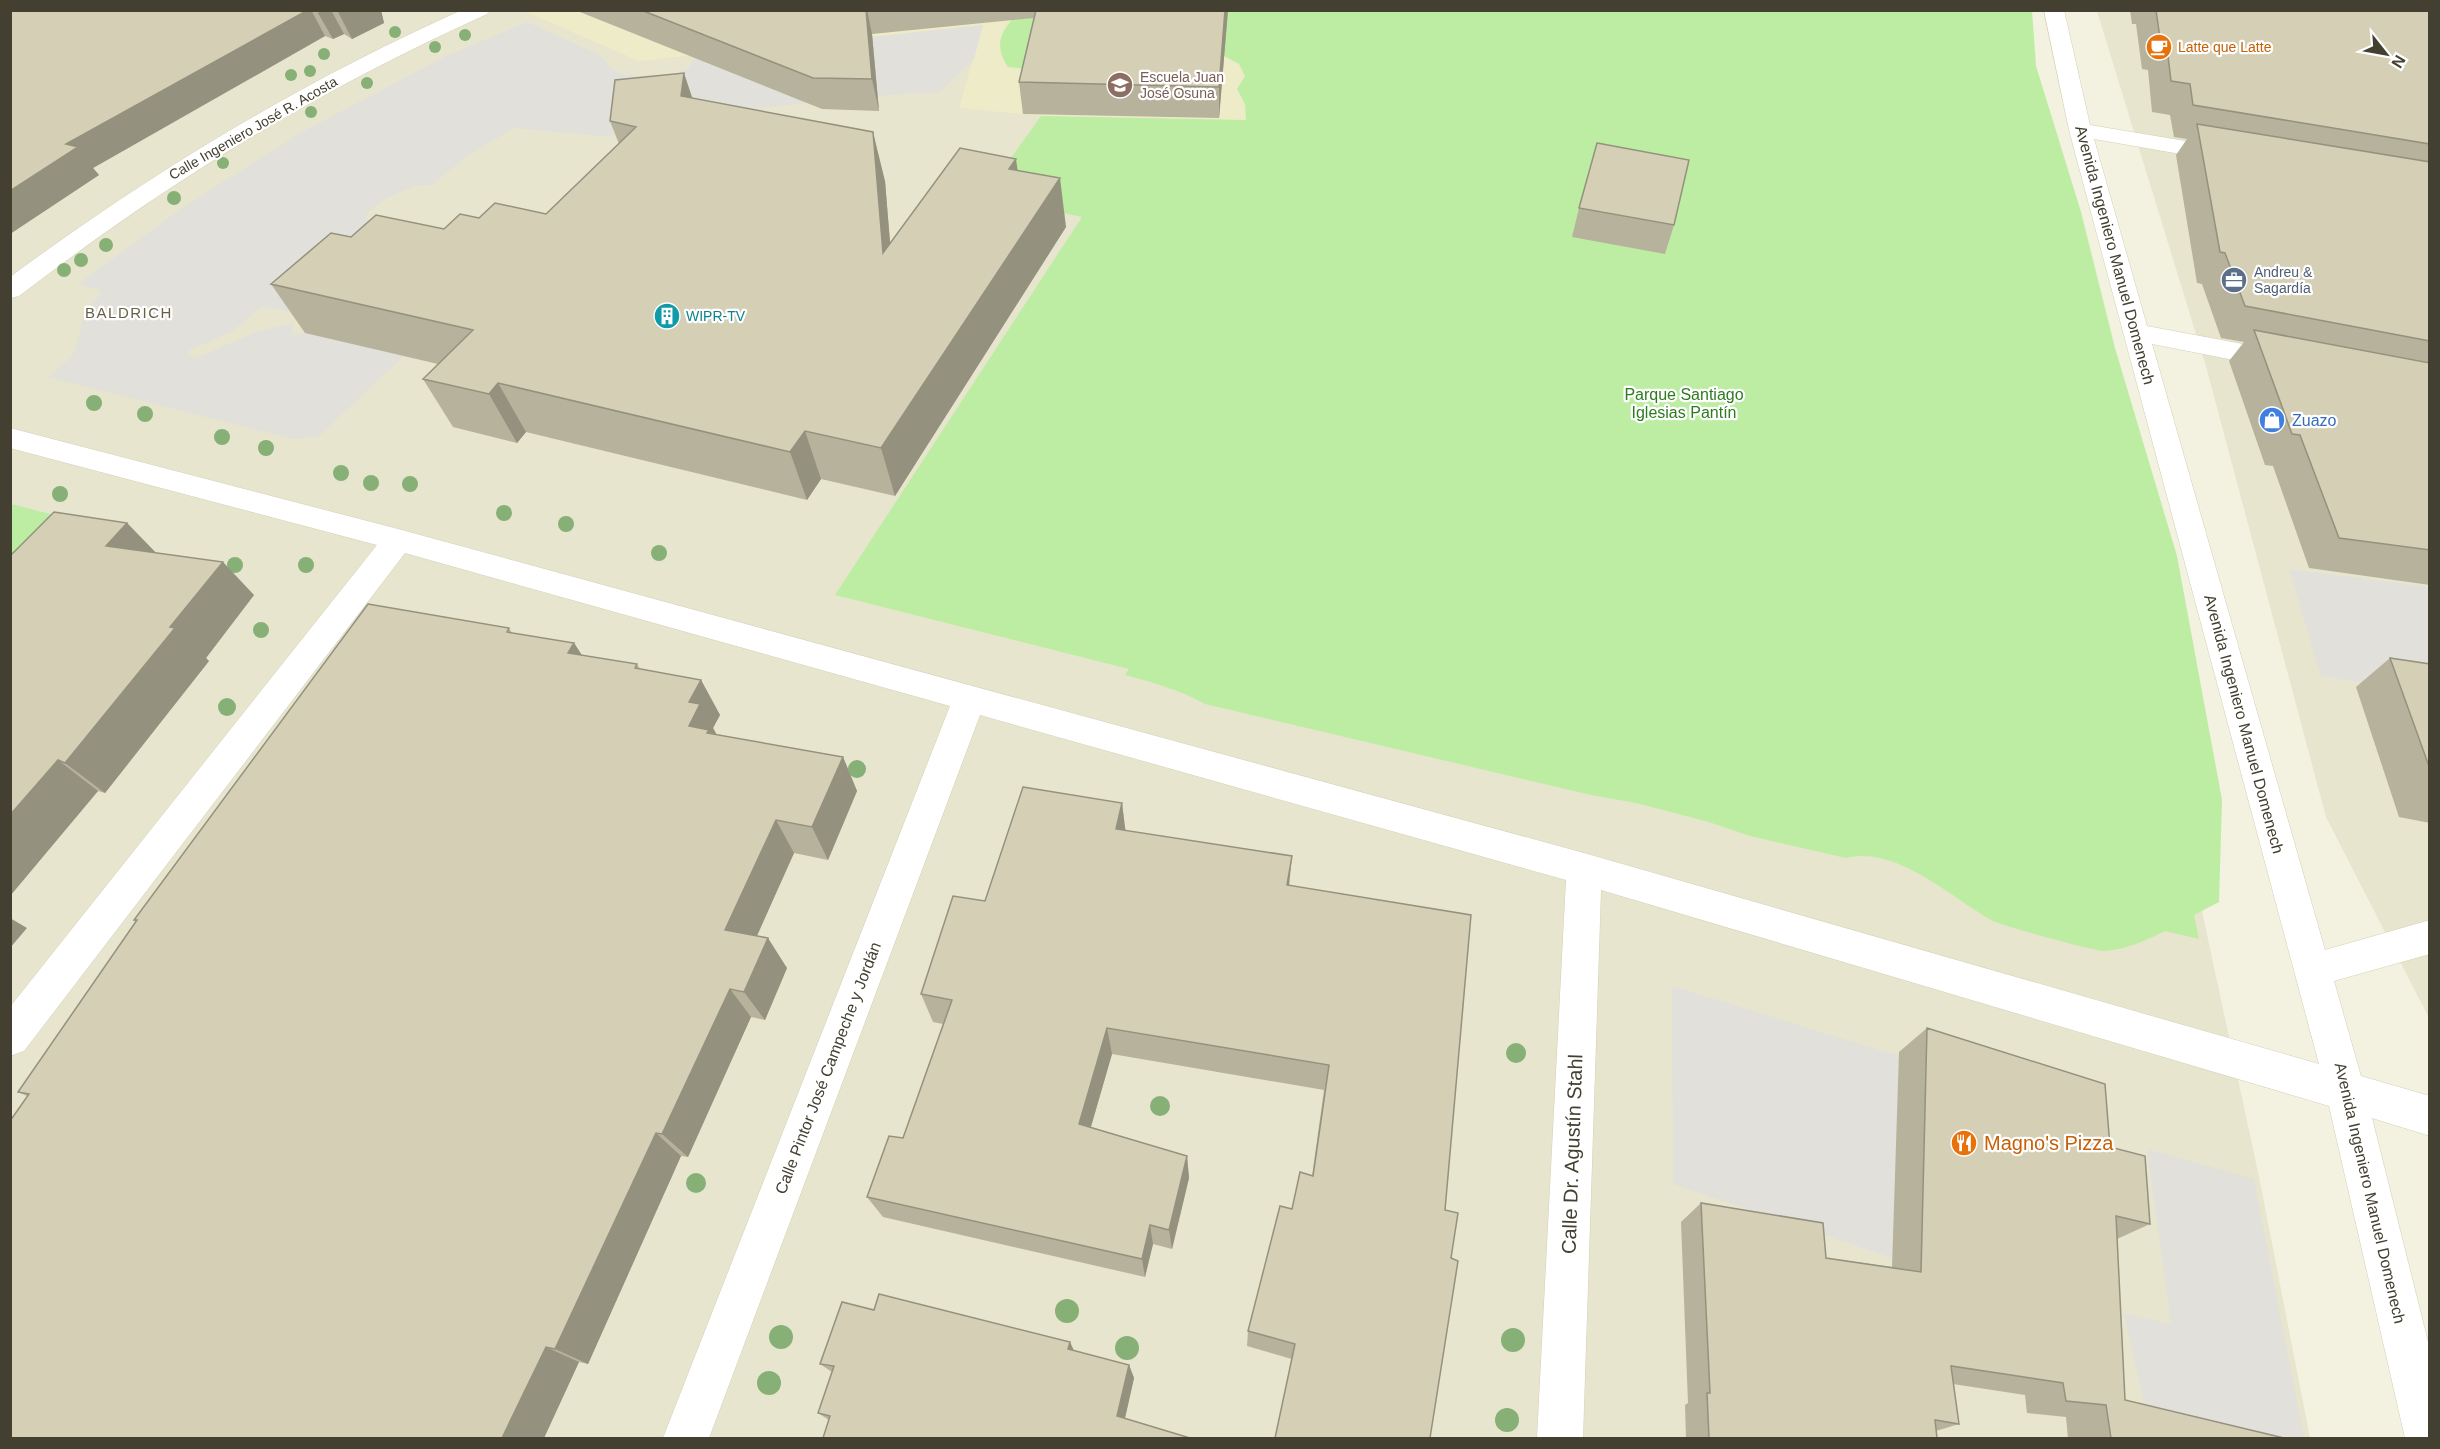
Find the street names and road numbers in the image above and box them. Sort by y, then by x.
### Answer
street label: Calle Ingeniero José R. Acosta [166,73,340,183]
street label: Avenida Ingeniero Manuel Domenech [2072,124,2158,386]
street label: Avenida Ingeniero Manuel Domenech [2201,593,2287,855]
street label: Calle Pintor José Campeche y Jordán [772,940,884,1196]
street label: Calle Dr. Agustín Stahl [1558,1054,1586,1254]
street label: Avenida Ingeniero Manuel Domenech [2332,1061,2408,1325]

